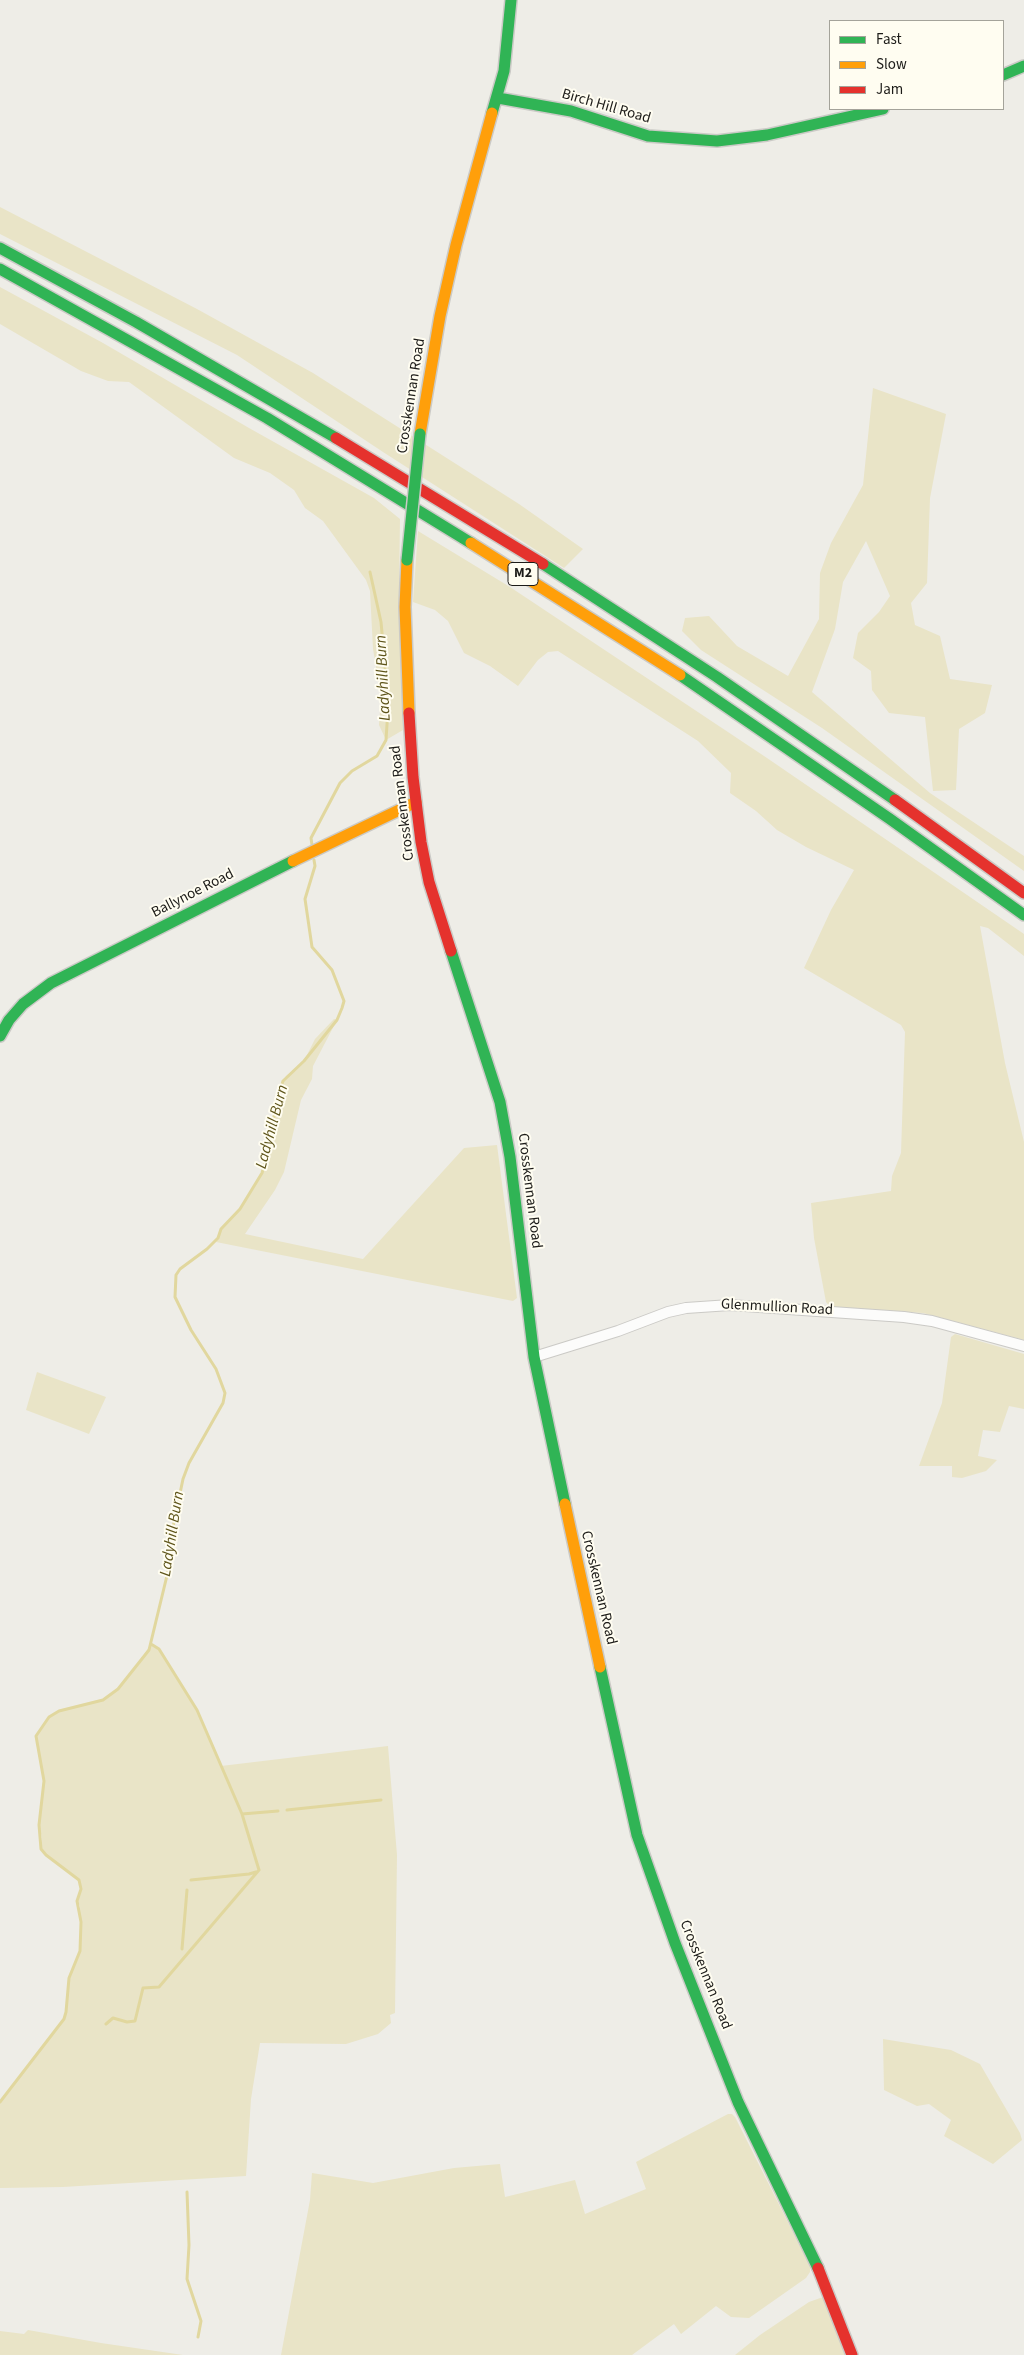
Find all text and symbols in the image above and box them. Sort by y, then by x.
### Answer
legend [829,20,1004,110]
text: Fast [876,29,902,50]
text: Slow [876,54,907,75]
text: Jam [876,79,903,100]
street label: Birch Hill Road [559,86,653,128]
street label: Crosskennan Road [394,337,430,455]
road number: M2 [508,562,538,586]
water label: Ladyhill Burn [372,635,396,721]
street label: Crosskennan Road [387,744,419,862]
street label: Ballynoe Road [149,866,237,922]
water label: Ladyhill Burn [253,1083,293,1171]
street label: Crosskennan Road [513,1132,545,1250]
street label: Glenmullion Road [721,1296,833,1320]
water label: Ladyhill Burn [157,1490,189,1578]
street label: Crosskennan Road [576,1529,620,1647]
street label: Crosskennan Road [675,1918,735,2032]

